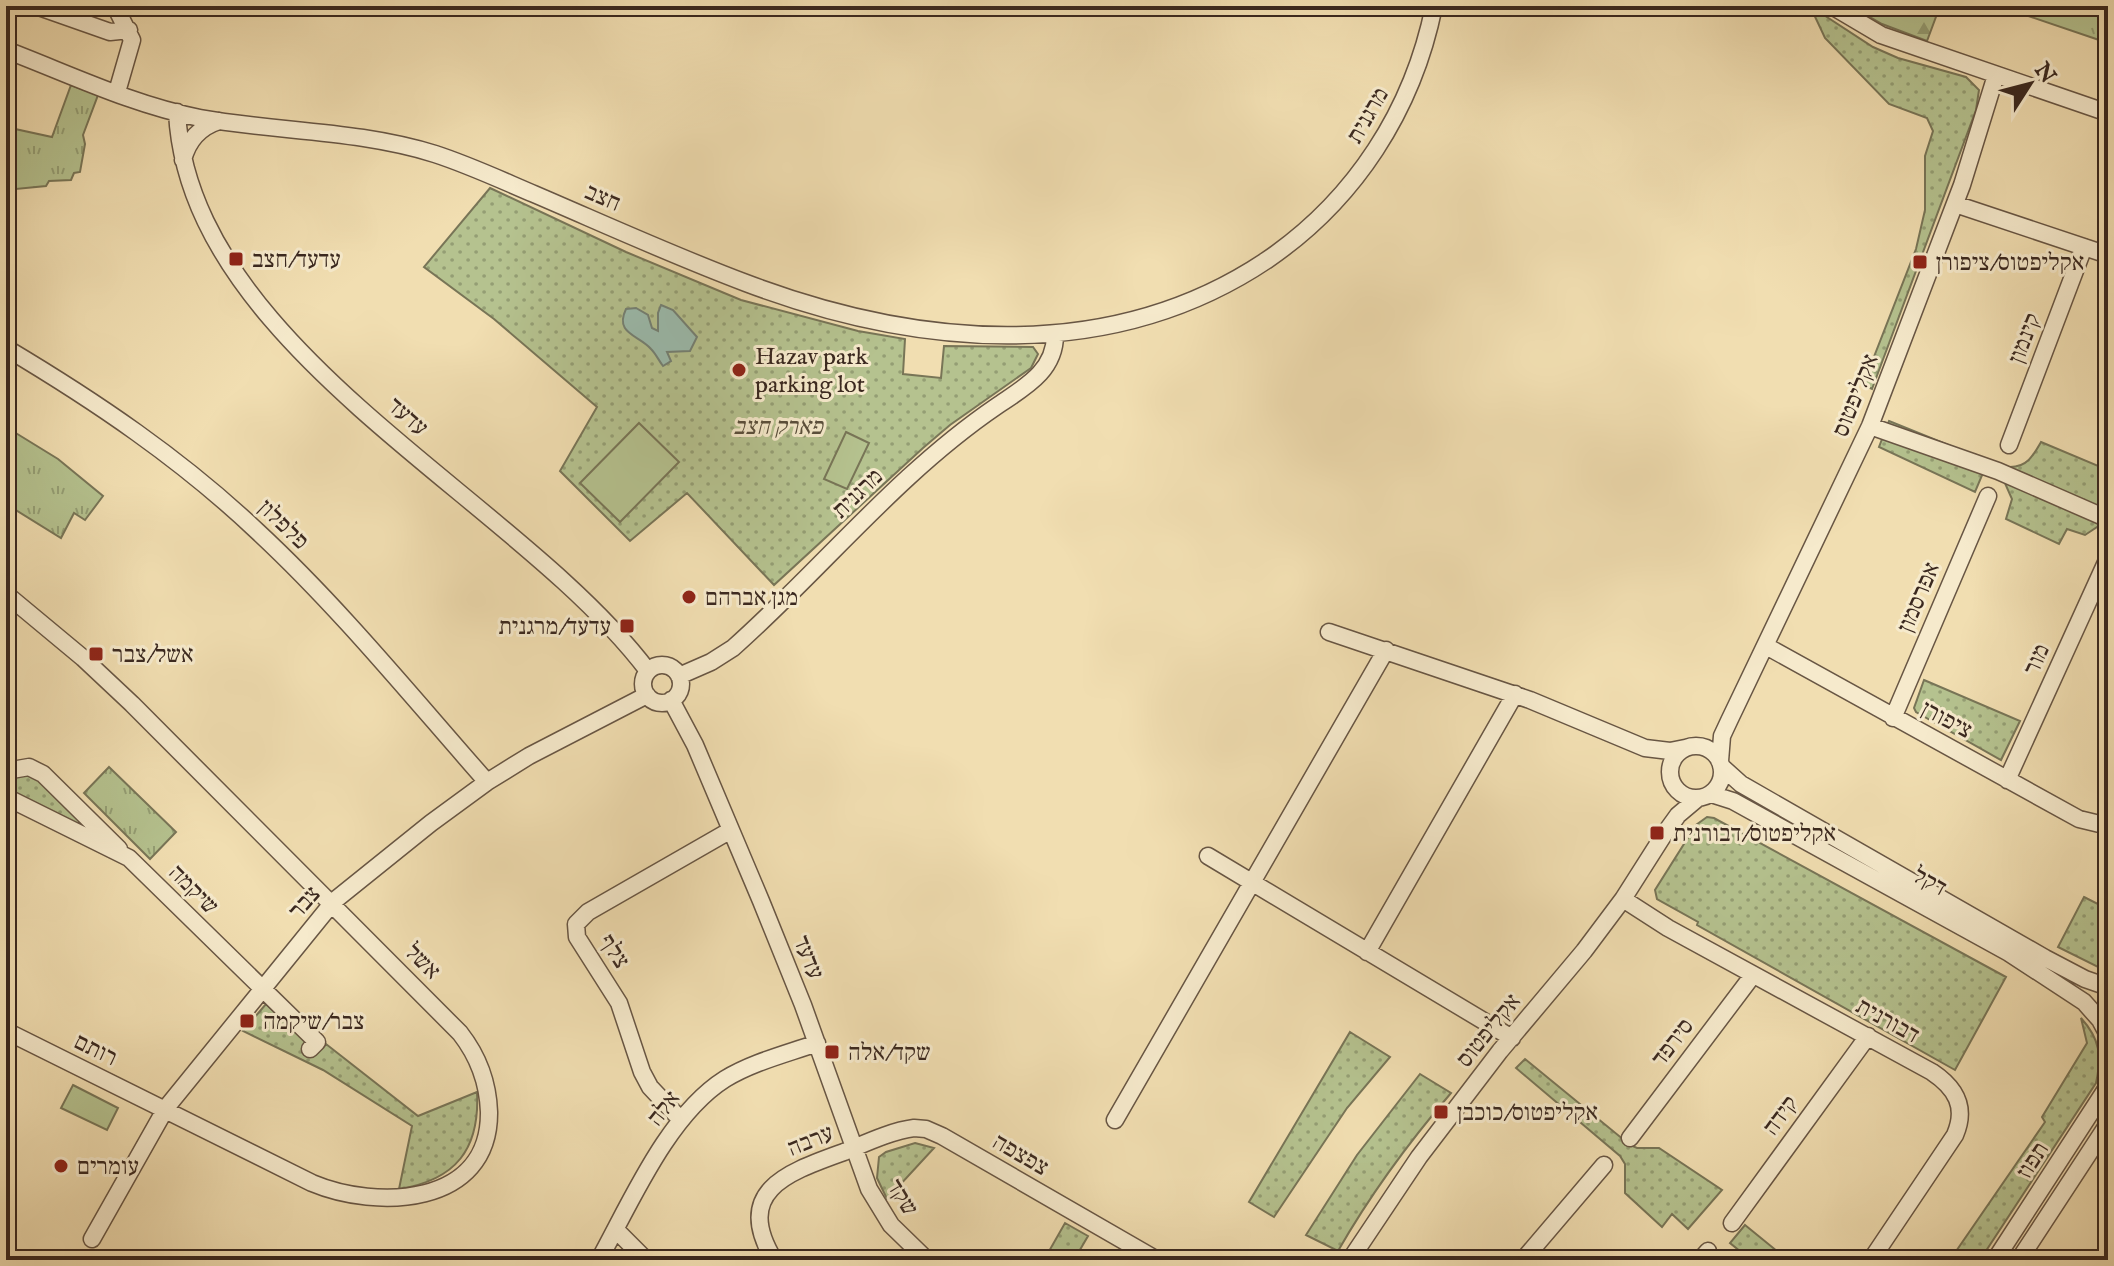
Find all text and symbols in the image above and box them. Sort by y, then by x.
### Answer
north arrow [1990,44,2070,124]
text: N [2027,57,2061,89]
street label: מרגנית [1340,82,1397,149]
street label: חצב [580,177,625,220]
place label: עדעד/חצב [252,245,341,276]
place label: אקליפטוס/ציפורן [1936,248,2084,279]
marker: עדעד/חצב [227,250,245,268]
marker: אקליפטוס/ציפורן [1911,253,1929,271]
street label: קינמון [2002,309,2049,368]
place label: Hazav park parking lot [755,342,868,401]
street label: אקליפטוס [1826,350,1887,442]
marker: Hazav park parking lot [730,361,748,379]
street label: עדעד [380,391,434,443]
park label: פארק חצב [733,412,825,443]
street label: מרגנית [826,462,890,526]
street label: פלפלון [251,493,315,557]
street label: אפרסמון [1891,558,1948,637]
place label: מגן אברהם [705,583,798,614]
marker: מגן אברהם [680,588,698,606]
place label: עדעד/מרגנית [498,612,611,643]
marker: עדעד/מרגנית [618,617,636,635]
street label: מור [2017,639,2058,680]
place label: אשל/צבר [112,640,194,671]
marker: אשל/צבר [87,645,105,663]
street label: ציפורן [1915,694,1977,747]
place label: אקליפטוס/דבורנית [1673,819,1836,850]
marker: אקליפטוס/דבורנית [1648,824,1666,842]
street label: שיקמה [161,858,225,922]
street label: דקל [1907,860,1952,904]
street label: צבר [282,880,328,926]
street label: צלף [591,929,636,975]
street label: עדעד [785,931,830,984]
street label: אשל [397,937,447,987]
street label: אקליפטוס [1450,988,1528,1074]
street label: דבורנית [1850,991,1925,1051]
place label: צבר/שיקמה [263,1007,365,1038]
marker: צבר/שיקמה [238,1012,256,1030]
street label: סירפד [1645,1013,1701,1073]
street label: רותם [69,1027,122,1074]
place label: שקד/אלה [848,1038,931,1069]
marker: שקד/אלה [823,1043,841,1061]
street label: אלה [641,1085,688,1133]
street label: קידה [1756,1090,1806,1142]
place label: אקליפטוס/כוכבן [1457,1098,1598,1129]
marker: אקליפטוס/כוכבן [1432,1103,1450,1121]
street label: ערבה [783,1118,838,1165]
street label: צפצפה [987,1127,1054,1184]
street label: תפוז [2010,1136,2057,1185]
place label: עומרים [77,1152,139,1183]
marker: עומרים [52,1157,70,1175]
street label: שקד [879,1174,925,1222]

